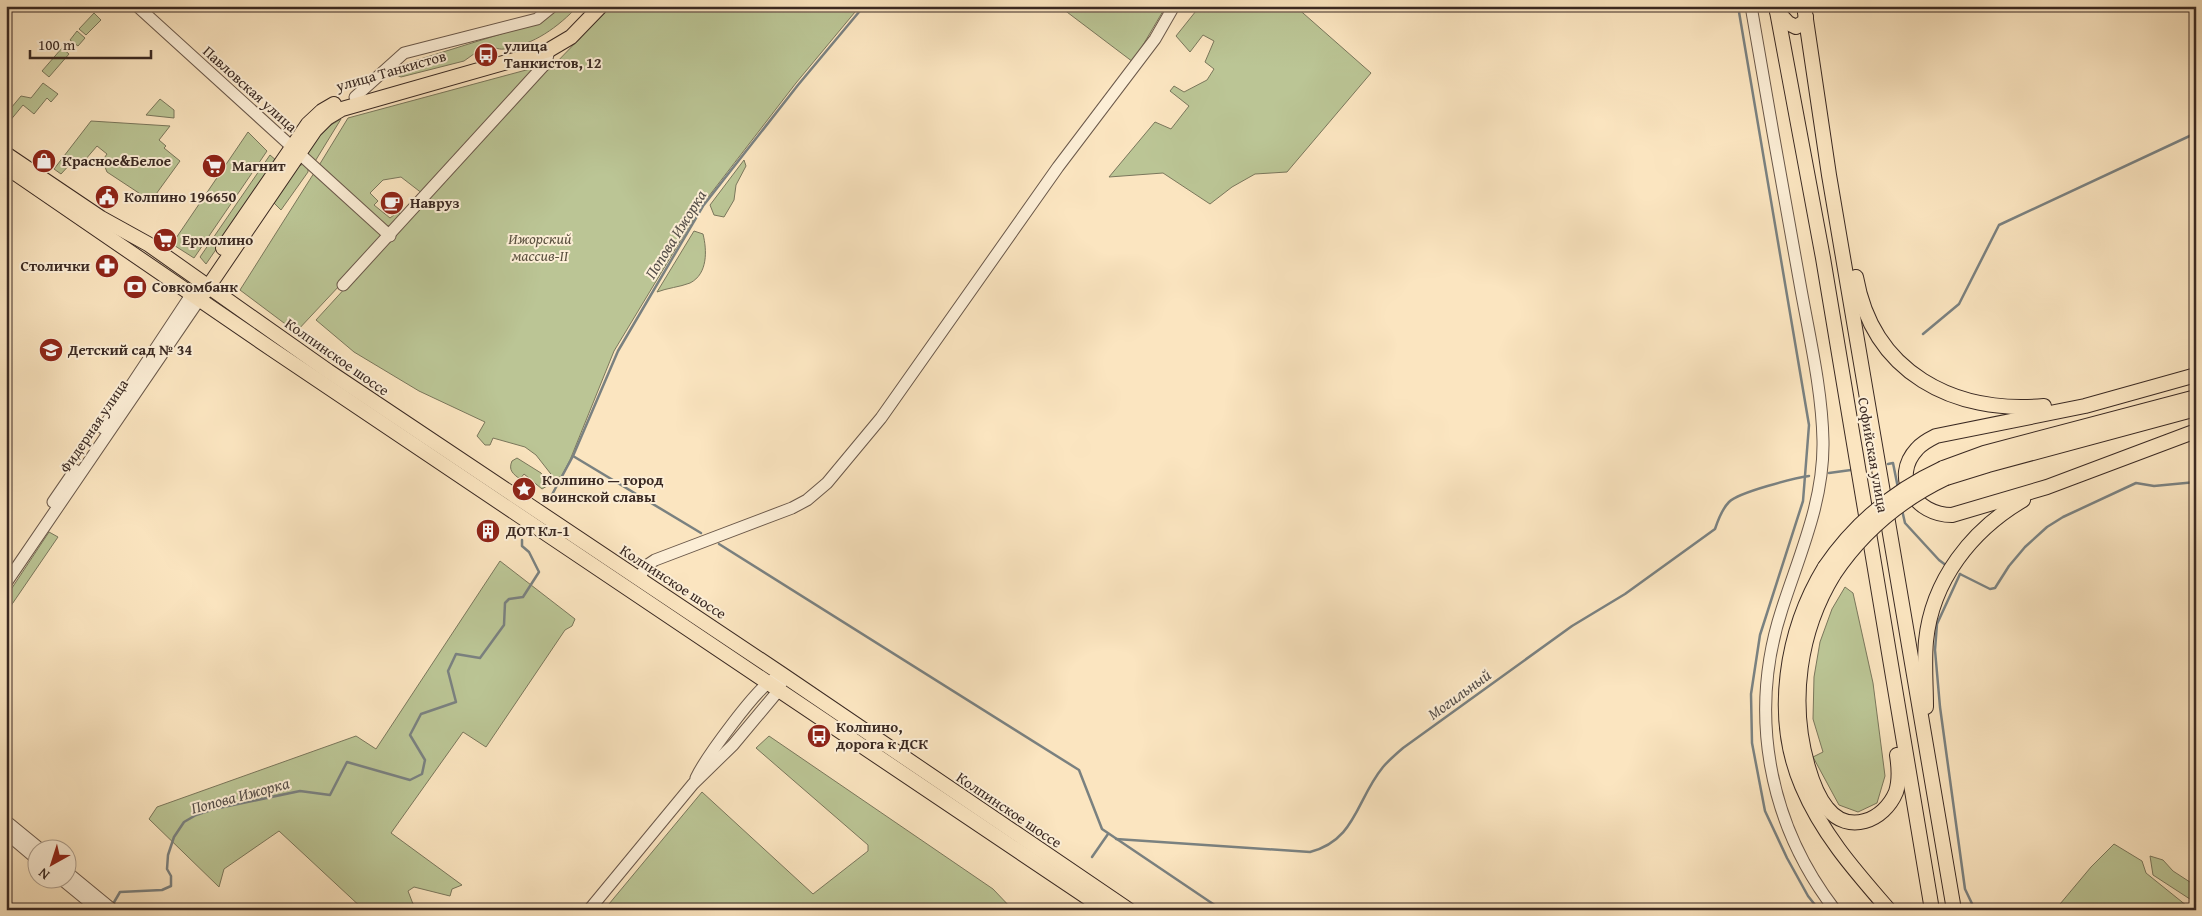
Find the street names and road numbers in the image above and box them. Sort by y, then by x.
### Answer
street label: Павловская улица [199,41,303,137]
street label: улица Танкистов [332,45,448,97]
street label: Колпинское шоссе [281,313,394,400]
street label: Фидерная улица [54,374,133,477]
street label: Софийская улица [1853,396,1894,515]
street label: Колпинское шоссе [616,539,731,624]
street label: Колпинское шоссе [952,766,1066,853]

